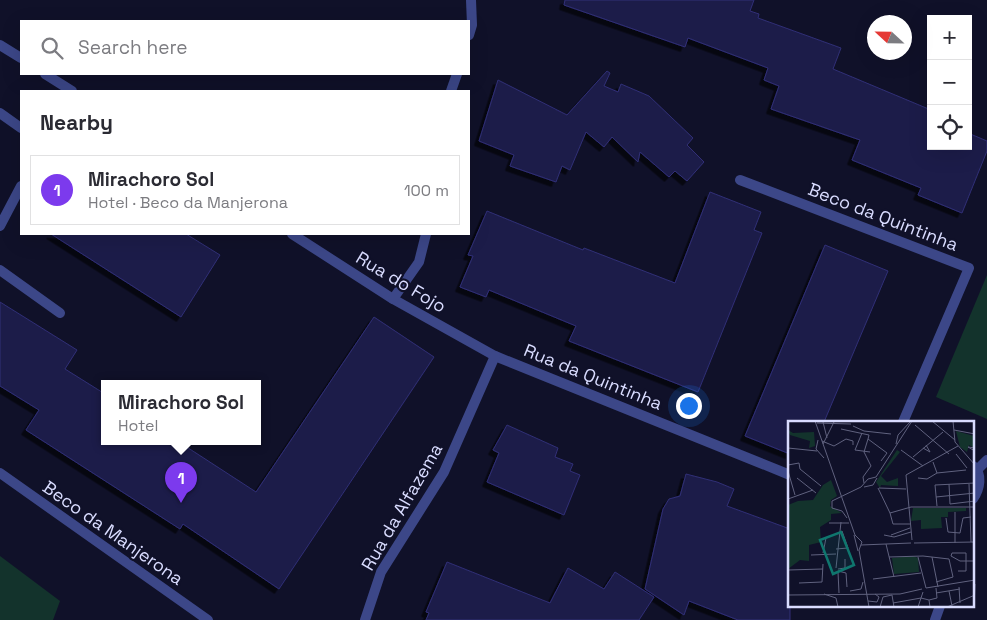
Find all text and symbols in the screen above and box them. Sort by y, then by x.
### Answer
north arrow [867,15,912,60]
map controls [927,15,972,150]
button: + [927,15,972,60]
search box [20,20,470,75]
icon: search [38,34,66,62]
text: Search here [78,35,188,60]
button: − [927,60,972,105]
button: locate [927,105,972,150]
text: Nearby [40,109,113,136]
text: Mirachoro Sol [88,167,214,192]
street label: Beco da Quintinha [805,177,962,256]
text: 1 [53,180,61,201]
text: 100 m [404,180,449,201]
text: Hotel · Beco da Manjerona [88,192,288,213]
street label: Rua do Fojo [352,246,450,317]
street label: Rua da Quintinha [521,338,666,415]
popup [101,380,261,445]
text: Mirachoro Sol [118,390,244,415]
your location [676,393,702,419]
text: Hotel [118,415,158,436]
inset map [788,421,974,608]
street label: Rua da Alfazema [356,439,447,574]
pin: 1 [165,462,197,503]
street label: Beco da Manjerona [38,475,188,590]

